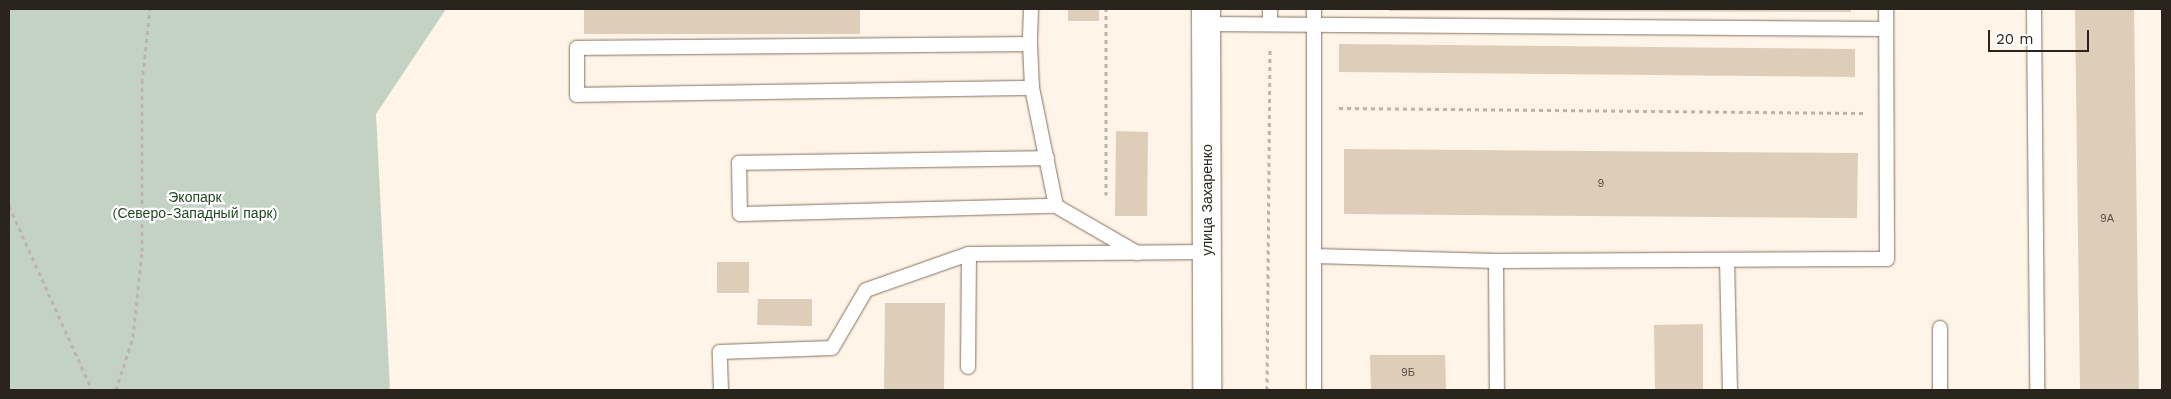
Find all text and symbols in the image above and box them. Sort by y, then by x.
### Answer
scale bar [1991,20,2092,52]
text: 20 m [1996,30,2034,48]
street label: улица Захаренко [1199,144,1215,256]
house number: 9 [1598,177,1604,191]
park label: Экопарк (Северо-Западный парк) [113,189,277,222]
house number: 9А [2100,212,2114,226]
house number: 9Б [1401,366,1415,380]

